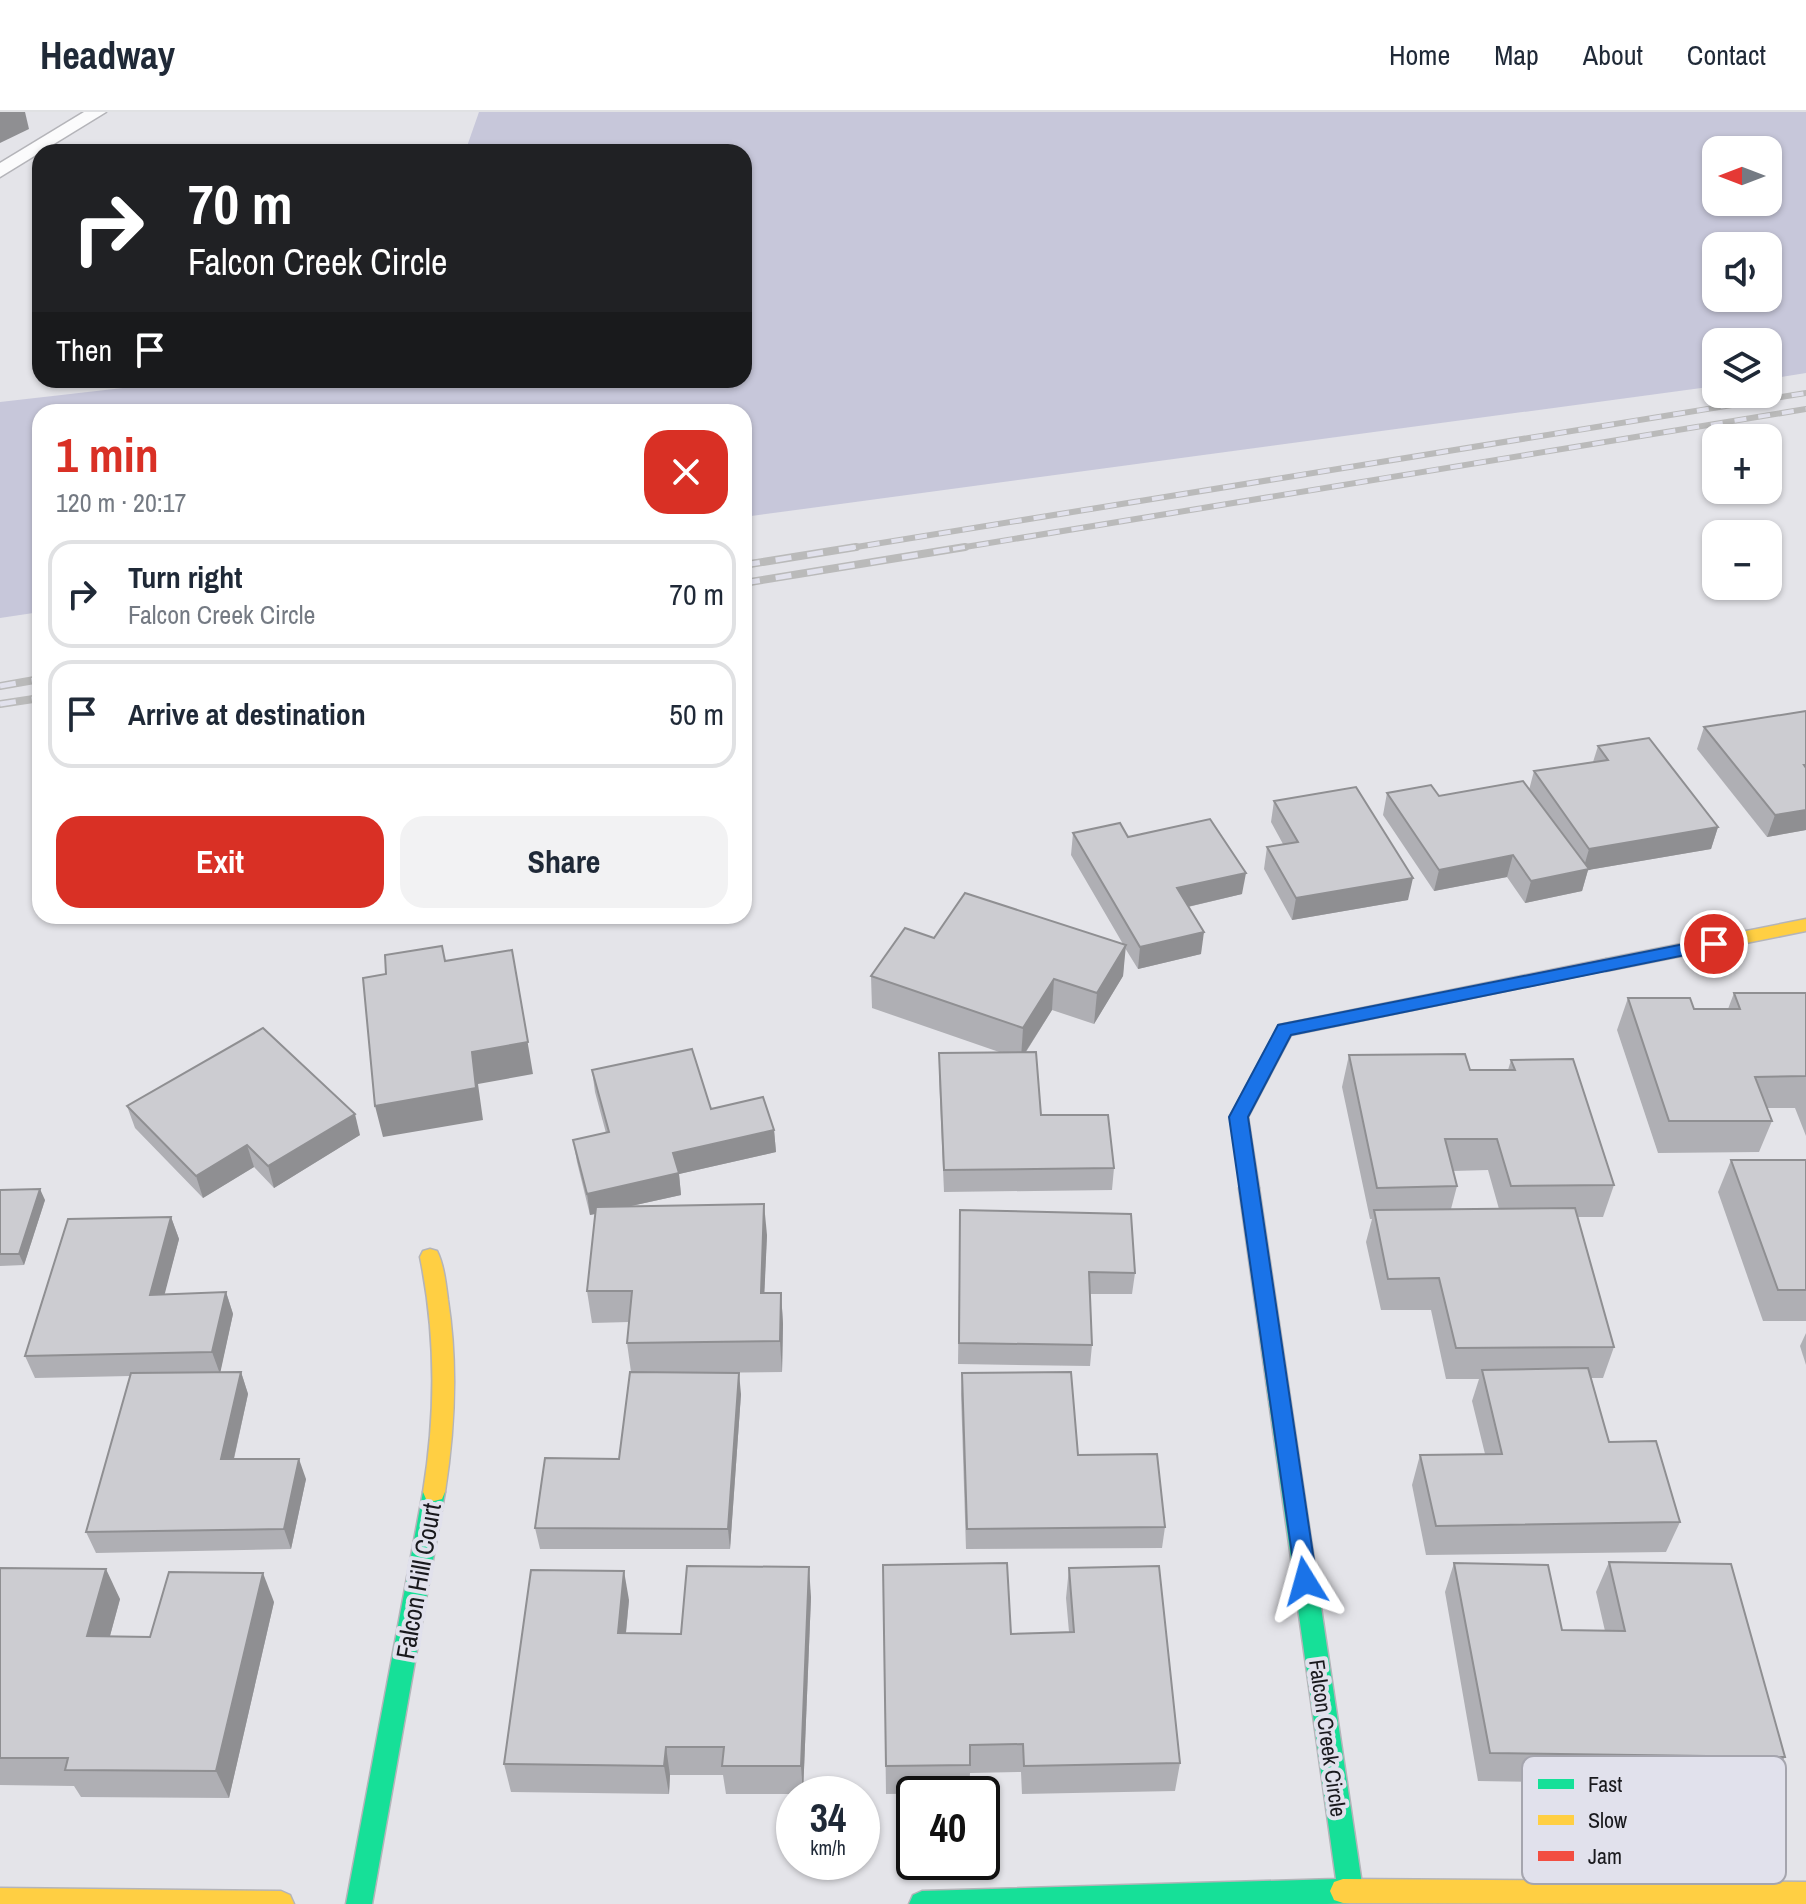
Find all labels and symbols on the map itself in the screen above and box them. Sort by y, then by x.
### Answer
north arrow [1702,136,1782,216]
pin [1680,910,1748,978]
street label: Falcon Hill Court [387,1500,449,1662]
position arrow [1263,1539,1347,1623]
street label: Falcon Creek Circle [1302,1657,1354,1819]
legend [1522,1756,1786,1884]
text: Fast [1588,1769,1622,1799]
speed limit sign: 40 [896,1776,1000,1880]
text: Slow [1588,1805,1627,1835]
text: Jam [1588,1841,1622,1871]

